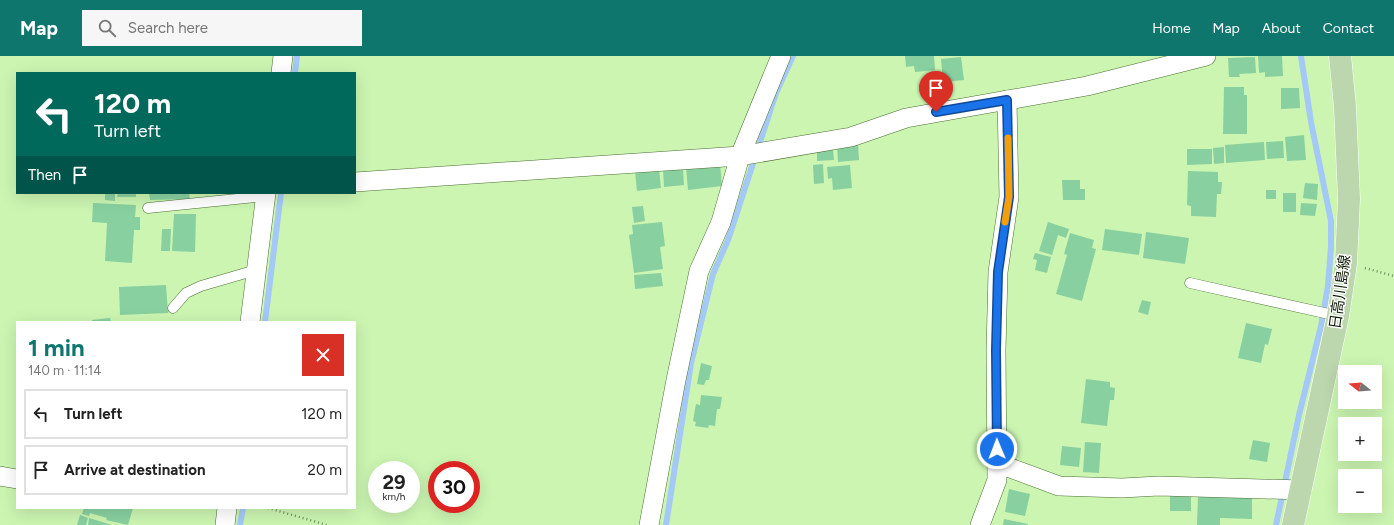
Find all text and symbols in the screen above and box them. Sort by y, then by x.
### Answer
search box [82,10,362,46]
text: Map [20,17,58,40]
icon: search [96,17,118,39]
text: Search here [128,19,208,37]
text: Home [1152,20,1191,37]
text: Map [1213,20,1240,37]
text: About [1262,20,1301,37]
text: Contact [1323,20,1374,37]
pin [919,71,953,112]
icon: arrive [925,77,947,99]
text: 120 m [94,86,171,120]
icon: left [28,88,80,140]
text: Turn left [94,120,161,142]
icon: arrive [69,164,91,186]
text: Then [28,166,61,184]
street label: 日高川島線 [1326,254,1354,330]
text: 1 min [28,333,85,362]
button: close [302,334,344,376]
text: 140 m · 11:14 [28,363,101,378]
north arrow [1338,365,1382,409]
map controls [1338,365,1382,513]
icon: left [30,403,52,425]
text: Turn left [64,405,122,423]
text: 120 m [301,405,342,423]
button: + [1338,417,1382,461]
position arrow [976,428,1018,470]
icon: arrive [30,459,52,481]
text: Arrive at destination [64,461,205,479]
text: 20 m [308,461,342,479]
speed limit sign: 30 [428,461,480,513]
button: − [1338,469,1382,513]
text: 29 [382,470,406,494]
text: km/h [383,490,405,503]

